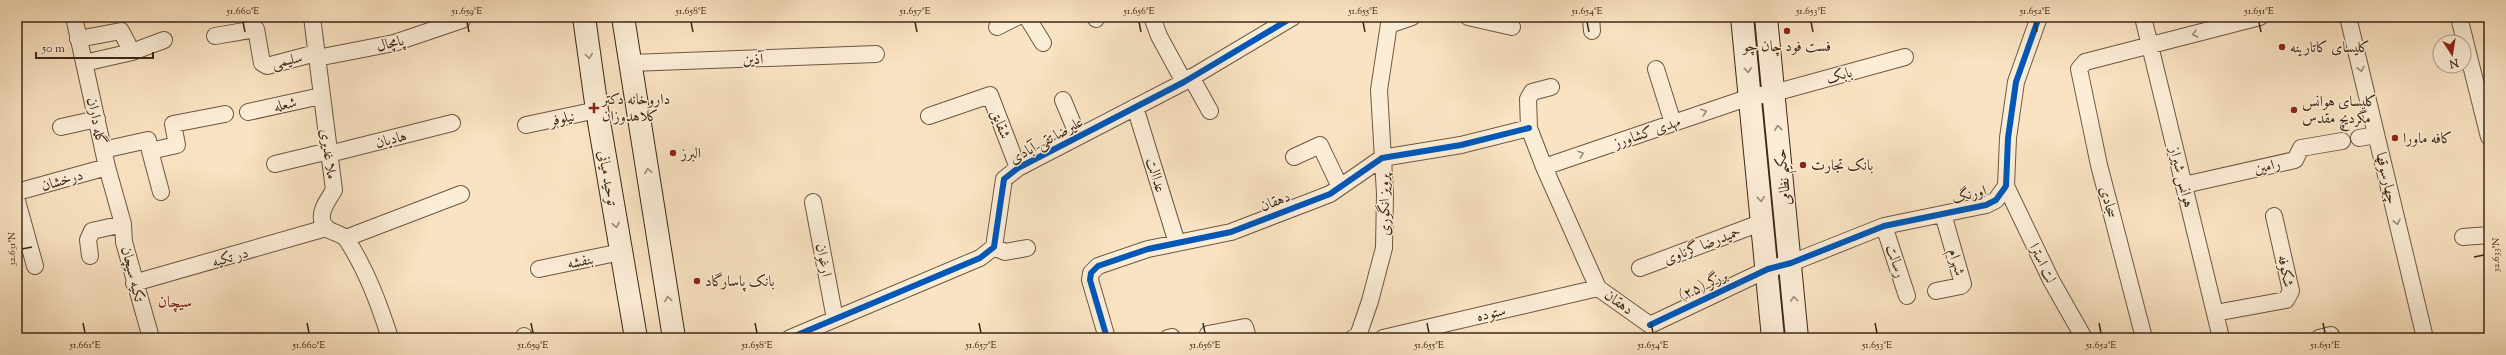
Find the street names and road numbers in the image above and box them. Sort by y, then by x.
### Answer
street label: پامچال [374,31,408,58]
street label: سلیمی [270,48,305,75]
street label: آذین [742,50,765,71]
street label: بابک [1824,63,1855,90]
street label: شعله [272,93,299,118]
street label: گله داران [80,96,111,147]
street label: نیلوفر [546,107,577,133]
street label: شقایق [984,107,1015,142]
street label: علیرضا تقی آبادی [1006,112,1088,170]
street label: مهدی کشاورز [1609,112,1684,155]
street label: هادیان [373,126,409,154]
street label: ملا غدیری [314,128,341,181]
street label: هوانس شیراز [2162,143,2198,210]
street label: حکیم نظامی [1771,147,1801,206]
street label: توحید میانی [591,149,622,208]
street label: چهارسوقها [2369,150,2402,206]
street label: رامین [2252,154,2283,181]
street label: عداالت [1139,155,1170,196]
street label: درخشان [39,165,86,197]
street label: پرویز انگوری [1373,172,1397,236]
street label: اورنگ [1949,180,1989,210]
street label: سجادی [2093,184,2122,221]
street label: دهقان [1257,187,1294,218]
street label: حمیدرضا گرناوی [1661,221,1744,271]
street label: لت استرا [2023,240,2060,287]
street label: ارغوان [809,242,836,279]
street label: رسالت [1879,242,1910,281]
street label: در تکیه [210,243,251,274]
street label: تکیه سیچان [115,244,149,304]
street label: شهرام [1941,246,1969,279]
street label: بنفشه [565,249,595,275]
street label: شکوفه [2271,253,2298,289]
street label: برزگر (۲۵) [1675,265,1732,307]
street label: دهقان [1599,286,1637,321]
street label: ستوده [1475,301,1508,328]

